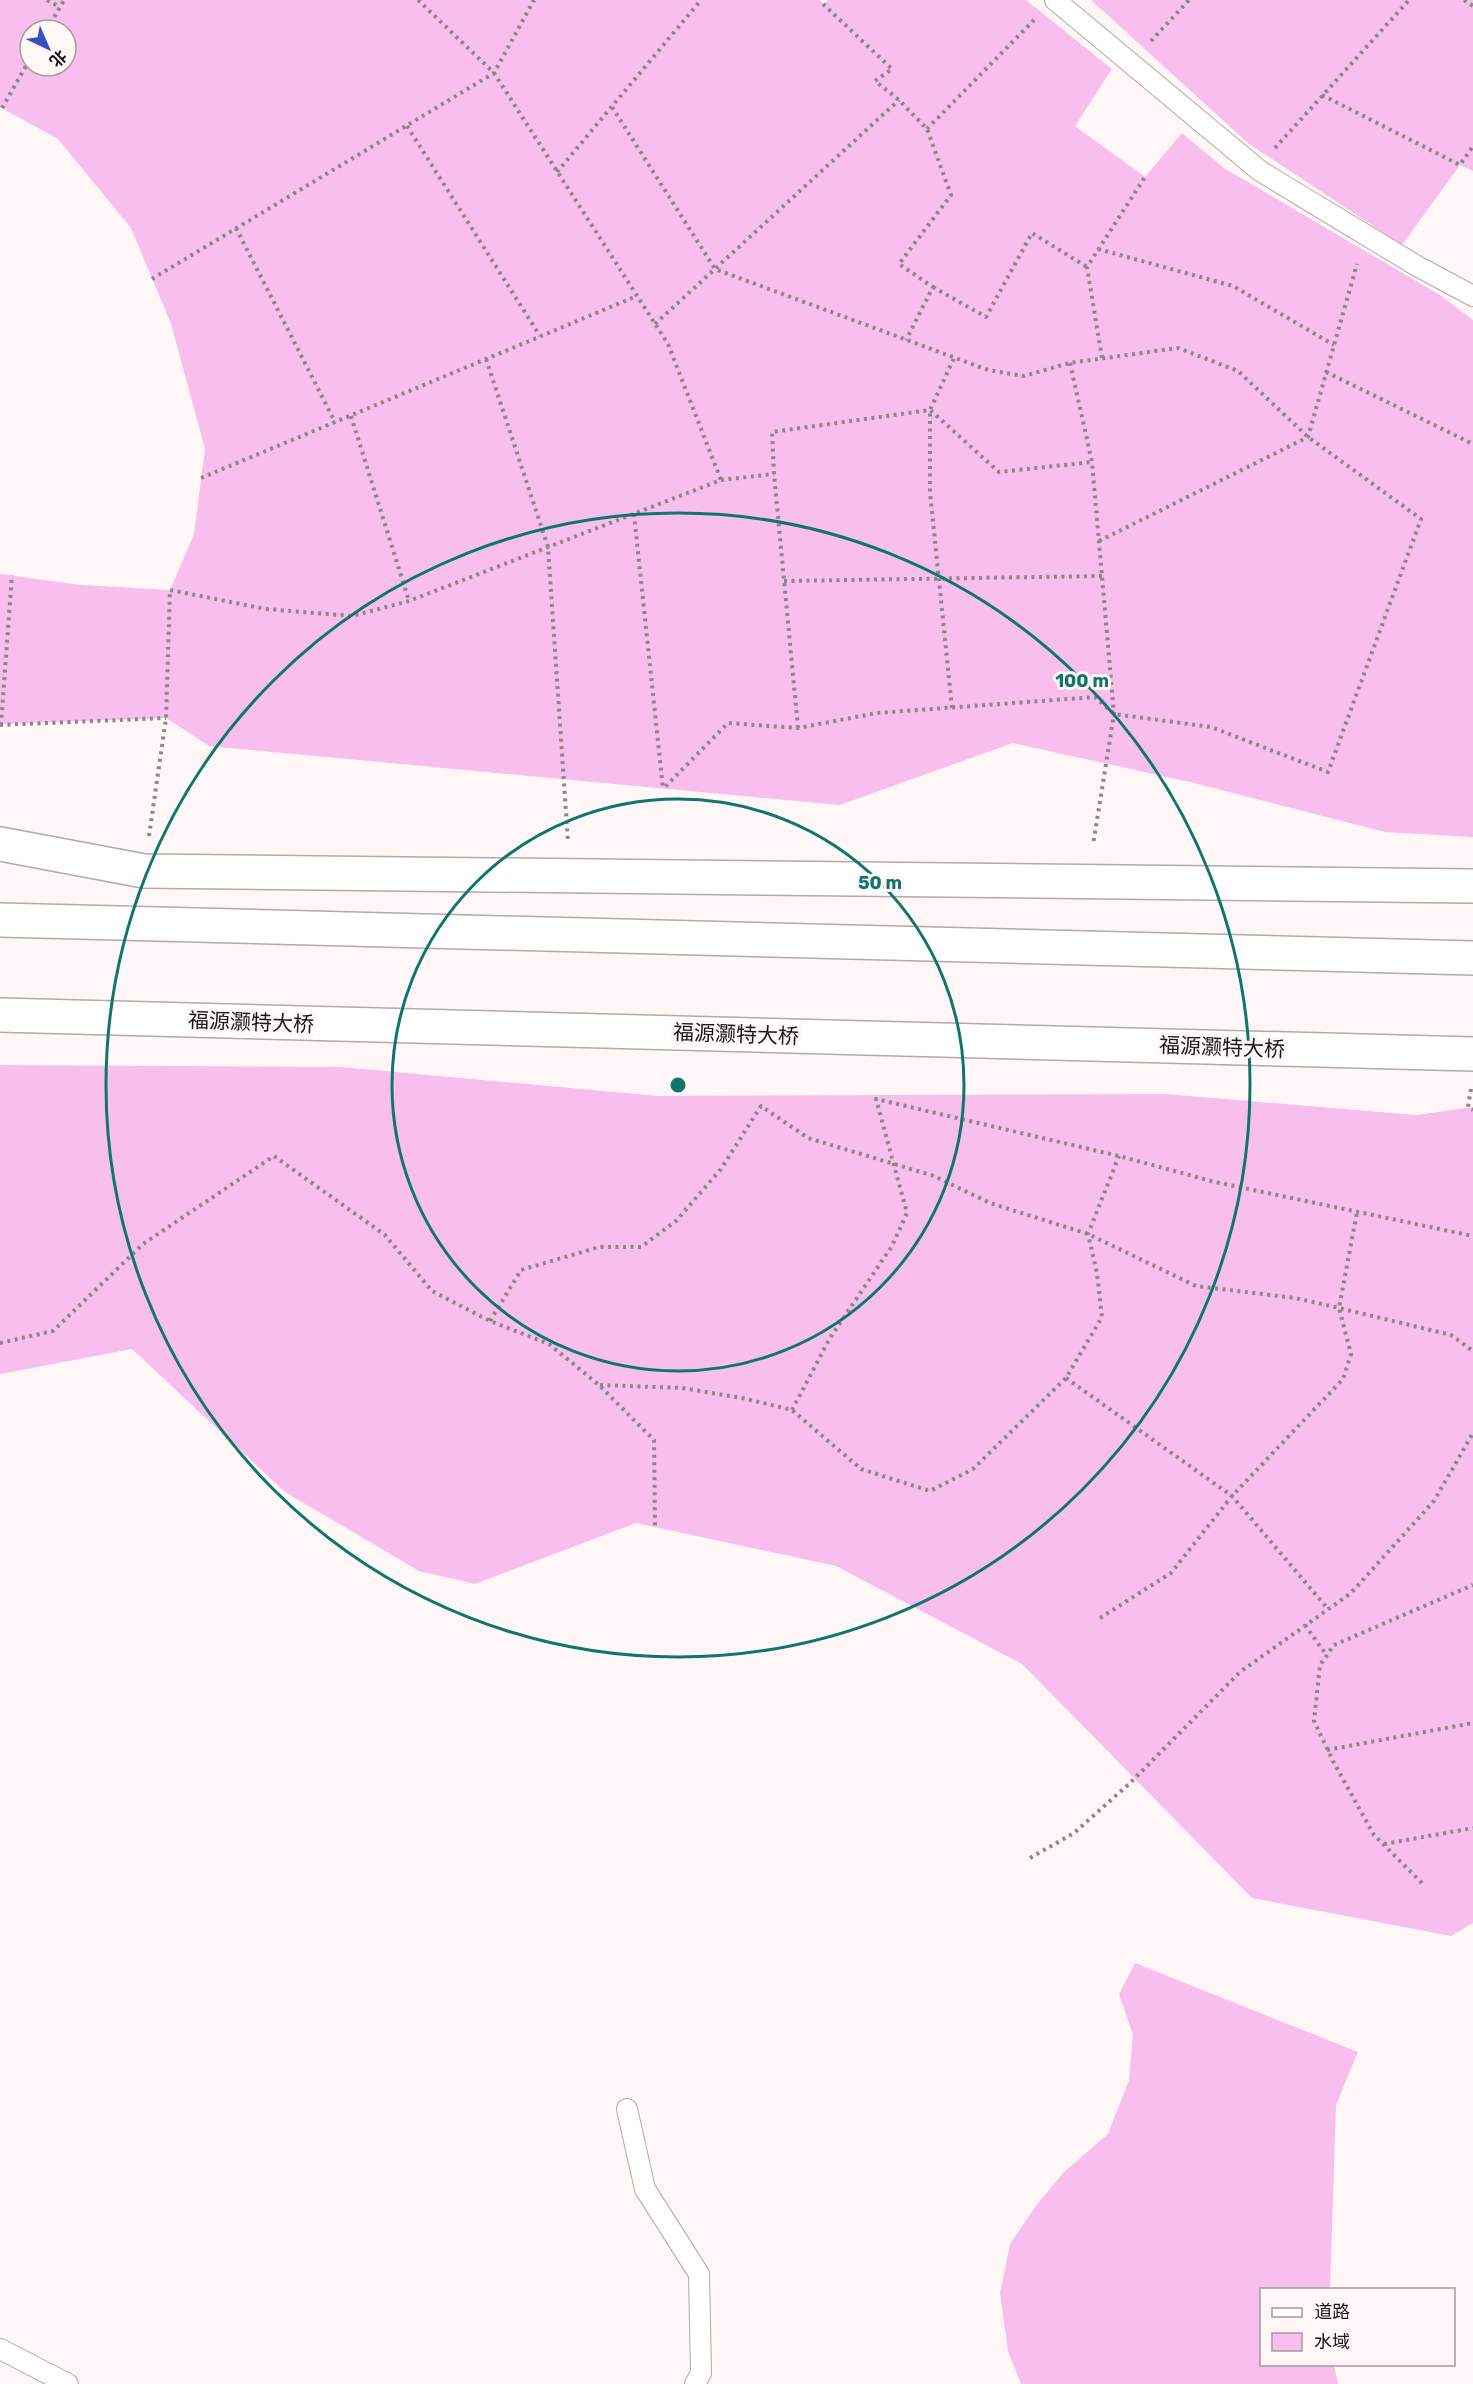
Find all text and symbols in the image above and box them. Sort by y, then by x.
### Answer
north arrow [18,18,78,78]
text: 北 [46,46,70,71]
text: 100 m [1055,670,1109,692]
text: 50 m [858,872,902,894]
street label: 福源灏特大桥 [188,1007,314,1037]
street label: 福源灏特大桥 [673,1019,799,1049]
street label: 福源灏特大桥 [1159,1032,1285,1062]
centre of rings [668,1075,688,1095]
legend [1260,2288,1455,2366]
text: 道路 [1314,2301,1350,2323]
text: 水域 [1314,2331,1350,2353]

